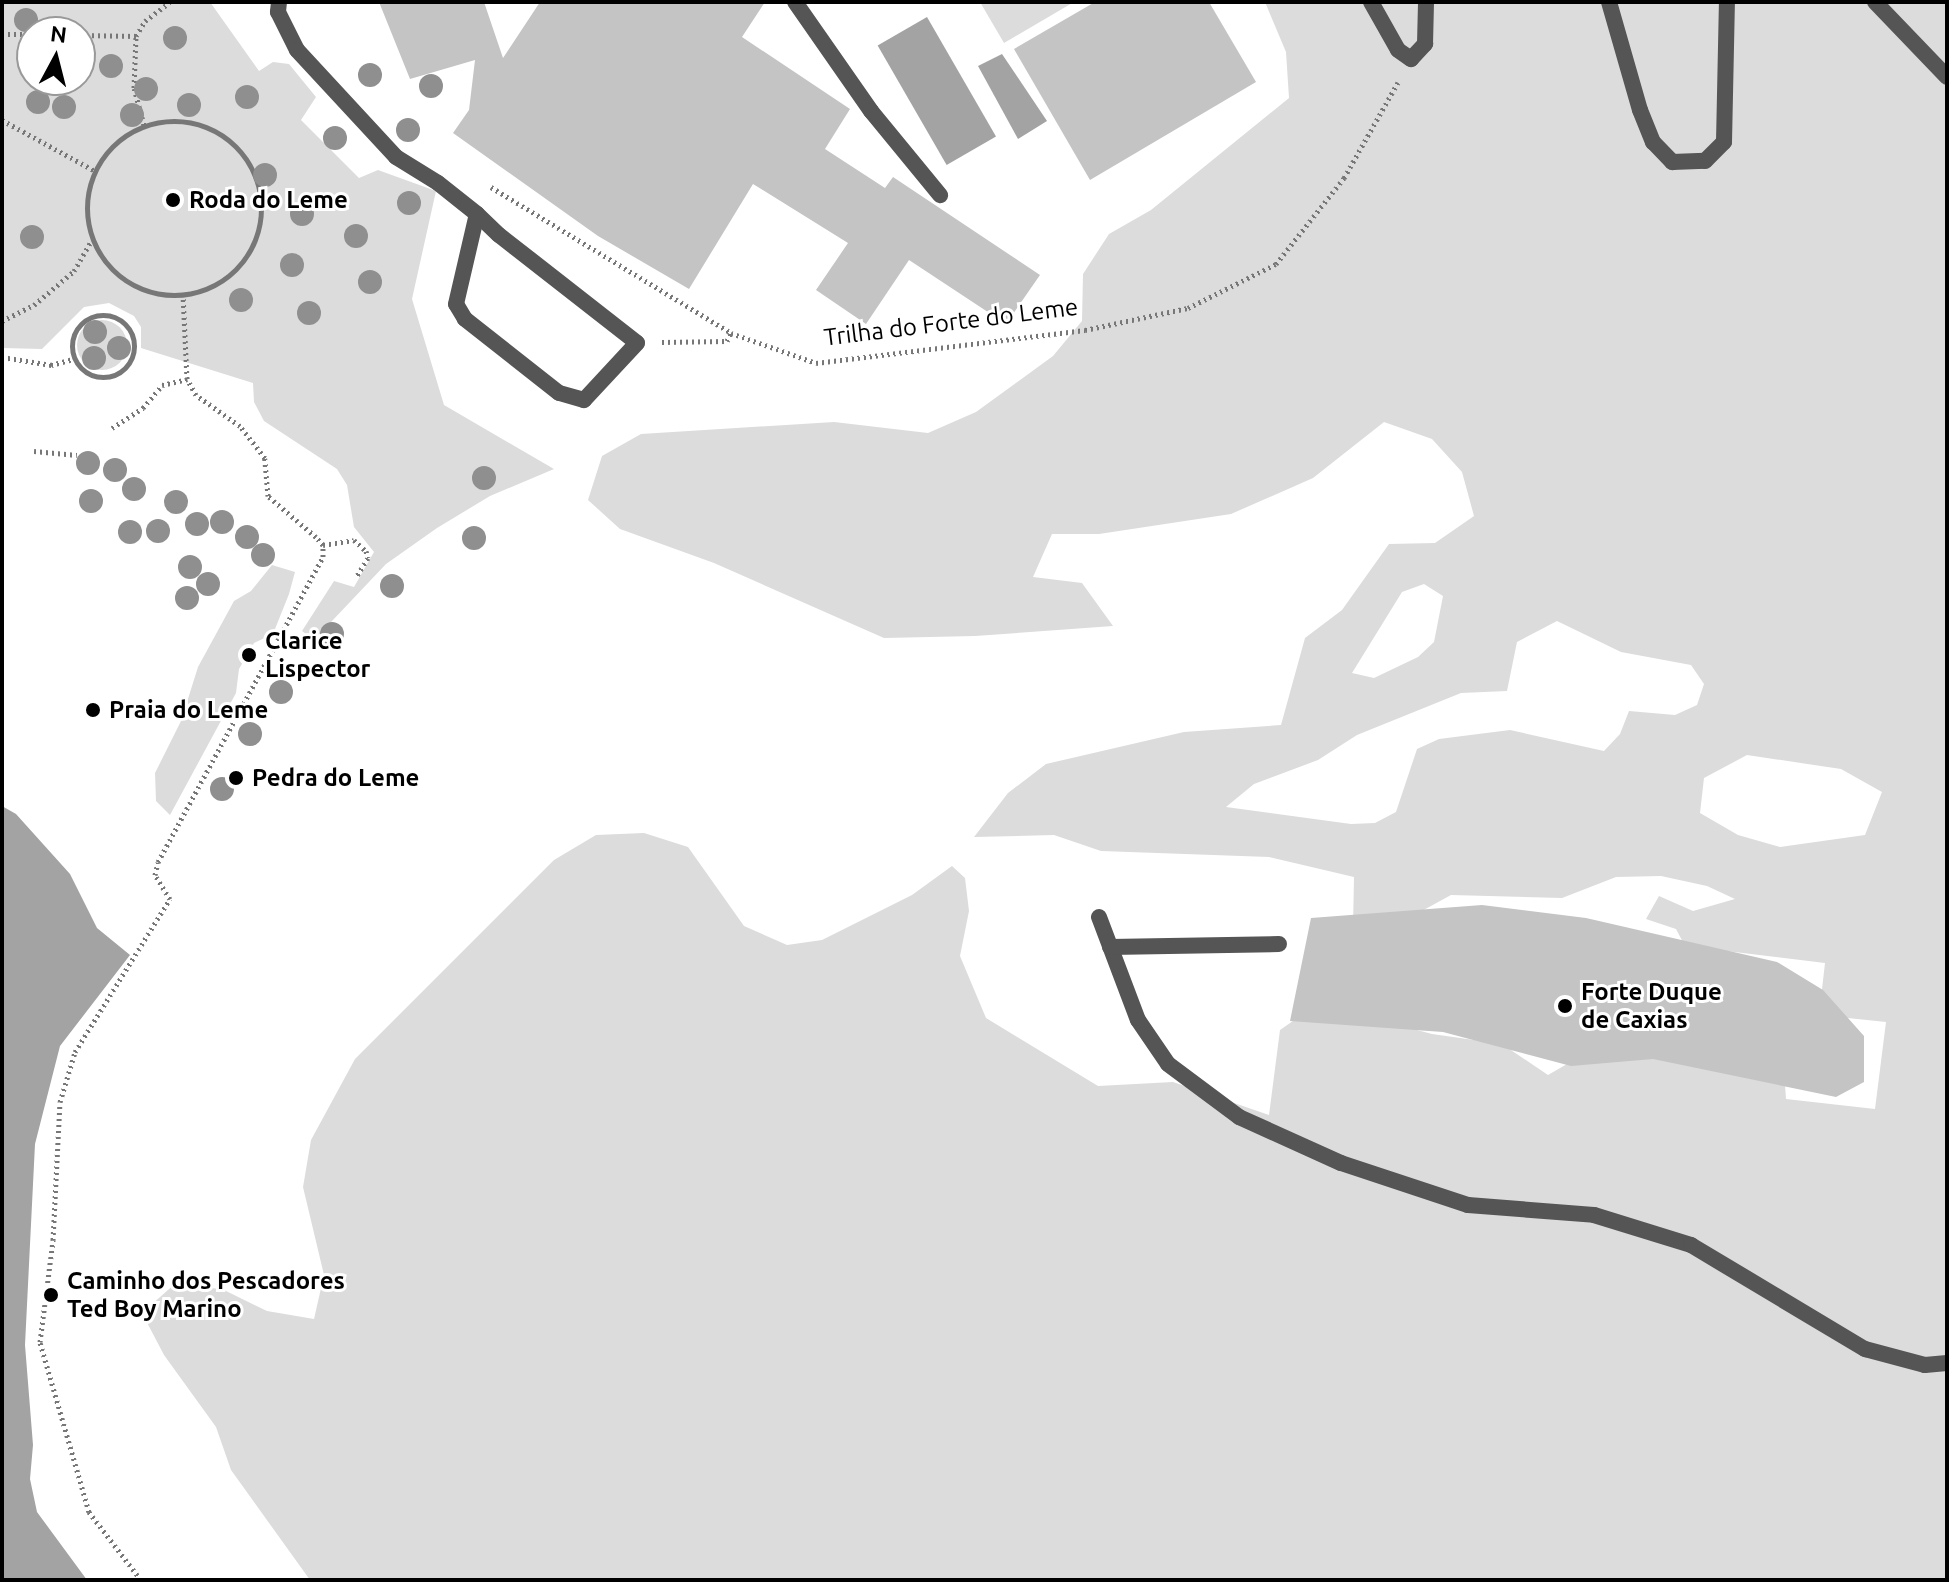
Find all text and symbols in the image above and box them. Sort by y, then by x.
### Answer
north arrow [16,16,96,96]
text: N [49,20,68,47]
place label: Roda do Leme [189,186,348,214]
marker: Roda do Leme [164,191,182,209]
street label: Trilha do Forte do Leme [822,292,1080,352]
place label: Clarice Lispector [265,627,370,683]
marker: Clarice Lispector [240,646,258,664]
place label: Praia do Leme [109,696,268,724]
marker: Praia do Leme [84,701,102,719]
place label: Pedra do Leme [252,764,419,792]
marker: Pedra do Leme [227,769,245,787]
place label: Forte Duque de Caxias [1581,978,1722,1034]
marker: Forte Duque de Caxias [1556,997,1574,1015]
place label: Caminho dos Pescadores Ted Boy Marino [67,1267,345,1323]
marker: Caminho dos Pescadores Ted Boy Marino [42,1286,60,1304]

